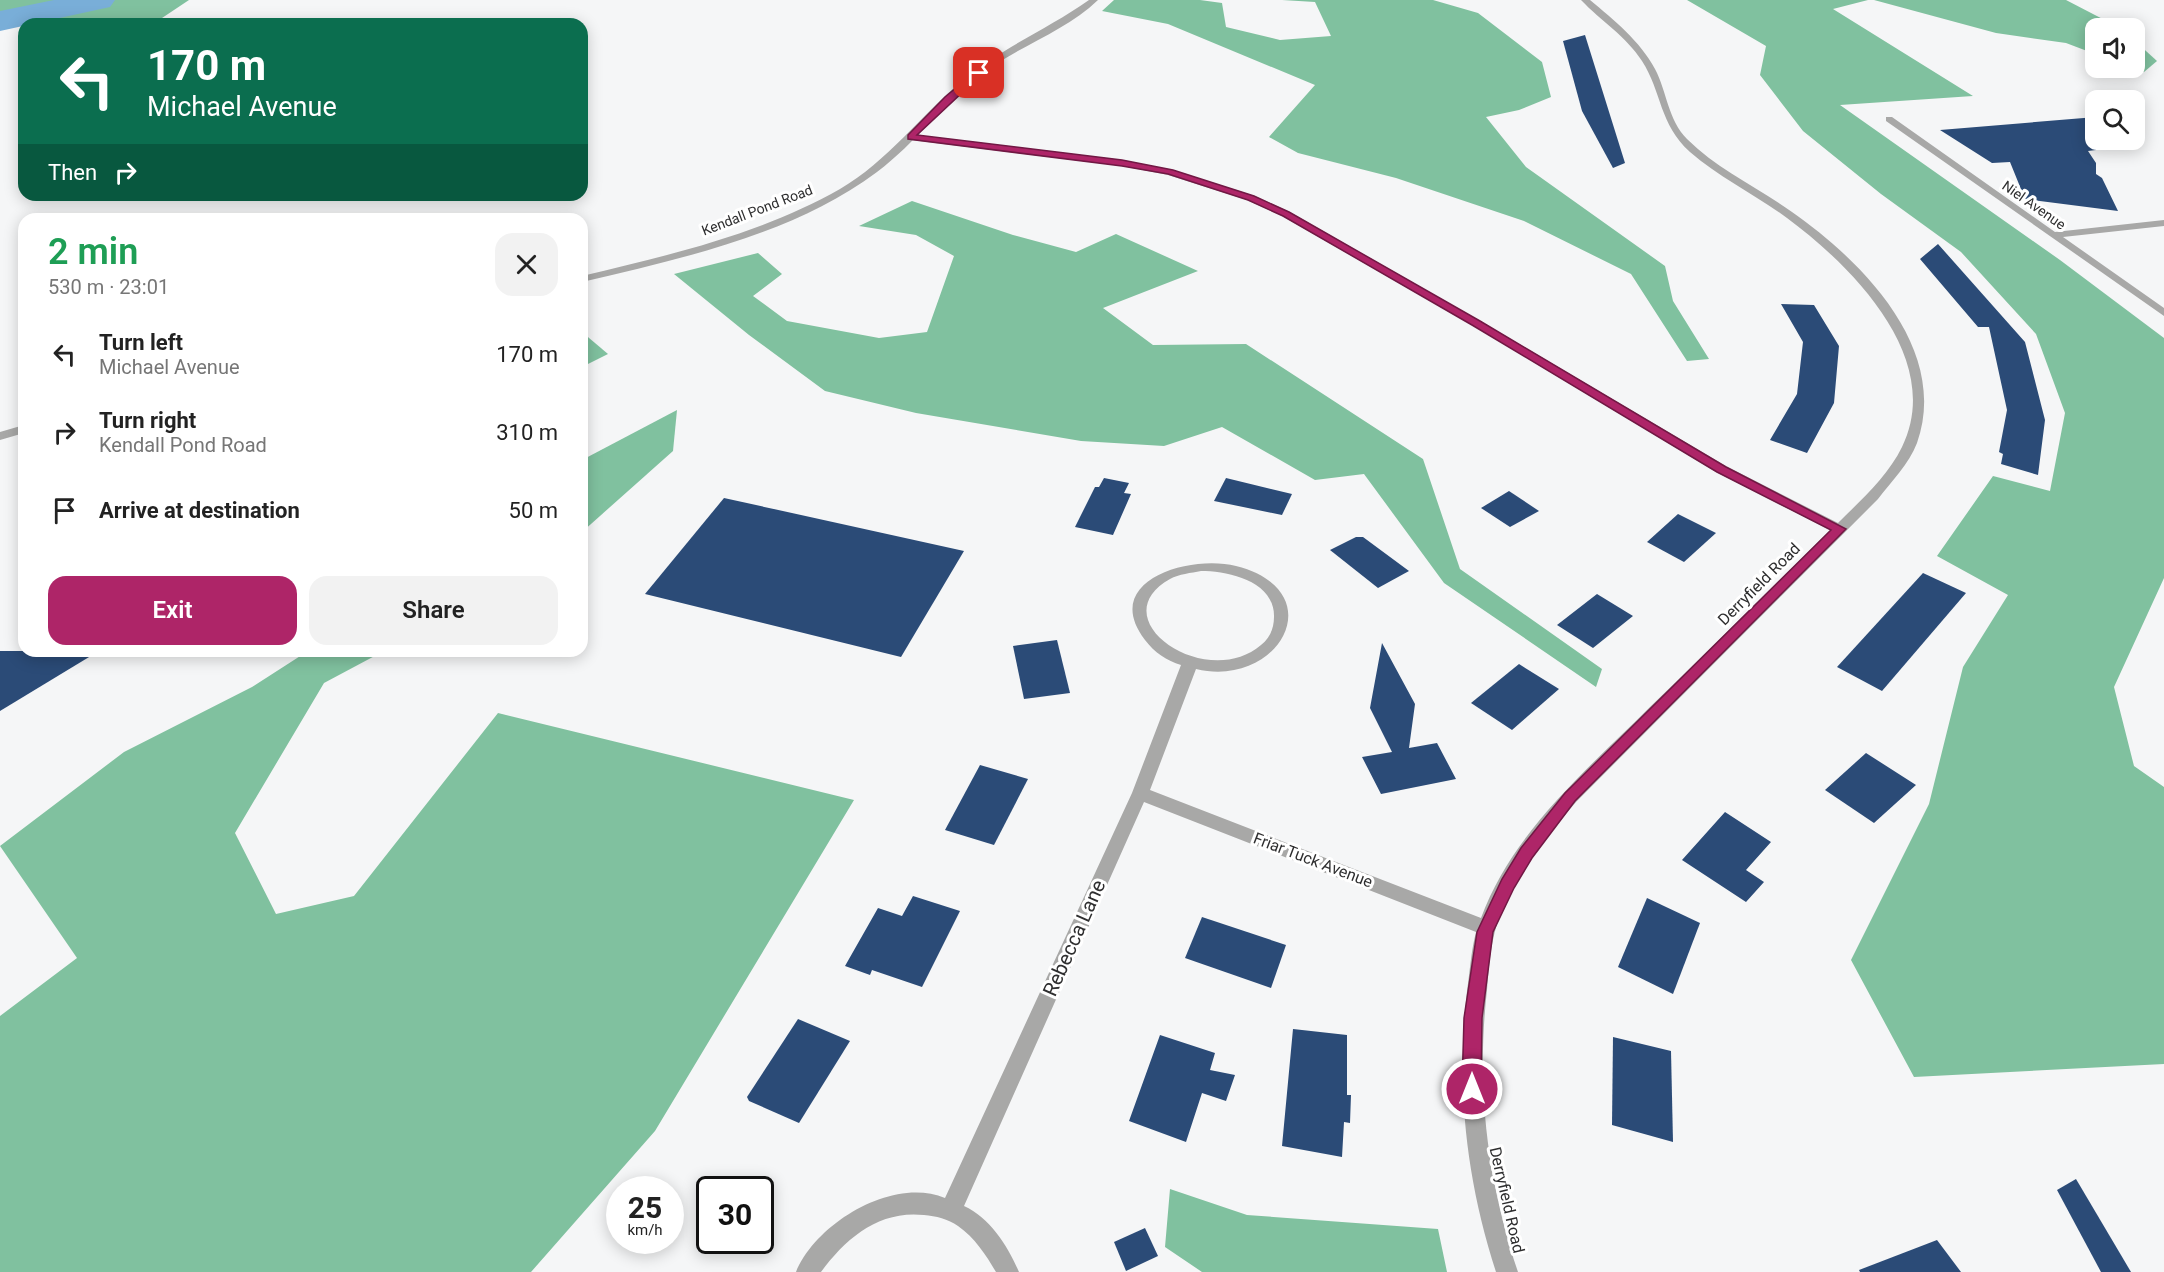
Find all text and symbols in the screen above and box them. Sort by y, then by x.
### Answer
map controls [2085,18,2145,150]
button: sound [2085,18,2145,78]
text: 170 m [147,41,266,90]
icon: left [48,42,126,120]
pin [953,47,1004,98]
icon: arrive [962,56,995,89]
button: search [2085,90,2145,150]
text: Michael Avenue [147,91,337,123]
icon: right [109,156,142,189]
text: Then [48,160,97,185]
street label: Niel Avenue [1999,177,2069,233]
street label: Kendall Pond Road [699,181,815,239]
text: 2 min [48,231,138,273]
button: close [495,233,558,296]
text: 530 m · 23:01 [48,275,169,299]
text: Turn left [99,330,183,355]
icon: left [48,338,81,371]
text: 170 m [496,342,558,367]
text: Michael Avenue [99,355,240,379]
text: Turn right [99,408,196,433]
icon: right [48,416,81,449]
text: 310 m [496,420,558,445]
text: Kendall Pond Road [99,433,267,457]
icon: arrive [48,494,81,527]
text: Arrive at destination [99,498,300,523]
text: 50 m [509,498,558,523]
street label: Derryfield Road [1714,539,1804,629]
button: Exit [48,576,297,645]
button: Share [309,576,558,645]
street label: Friar Tuck Avenue [1251,829,1375,891]
street label: Rebecca Lane [1038,876,1110,1000]
position arrow [1440,1057,1504,1121]
street label: Derryfield Road [1486,1145,1528,1255]
speed limit sign: 30 [696,1176,774,1254]
text: 25 [628,1190,662,1225]
text: km/h [627,1221,663,1239]

